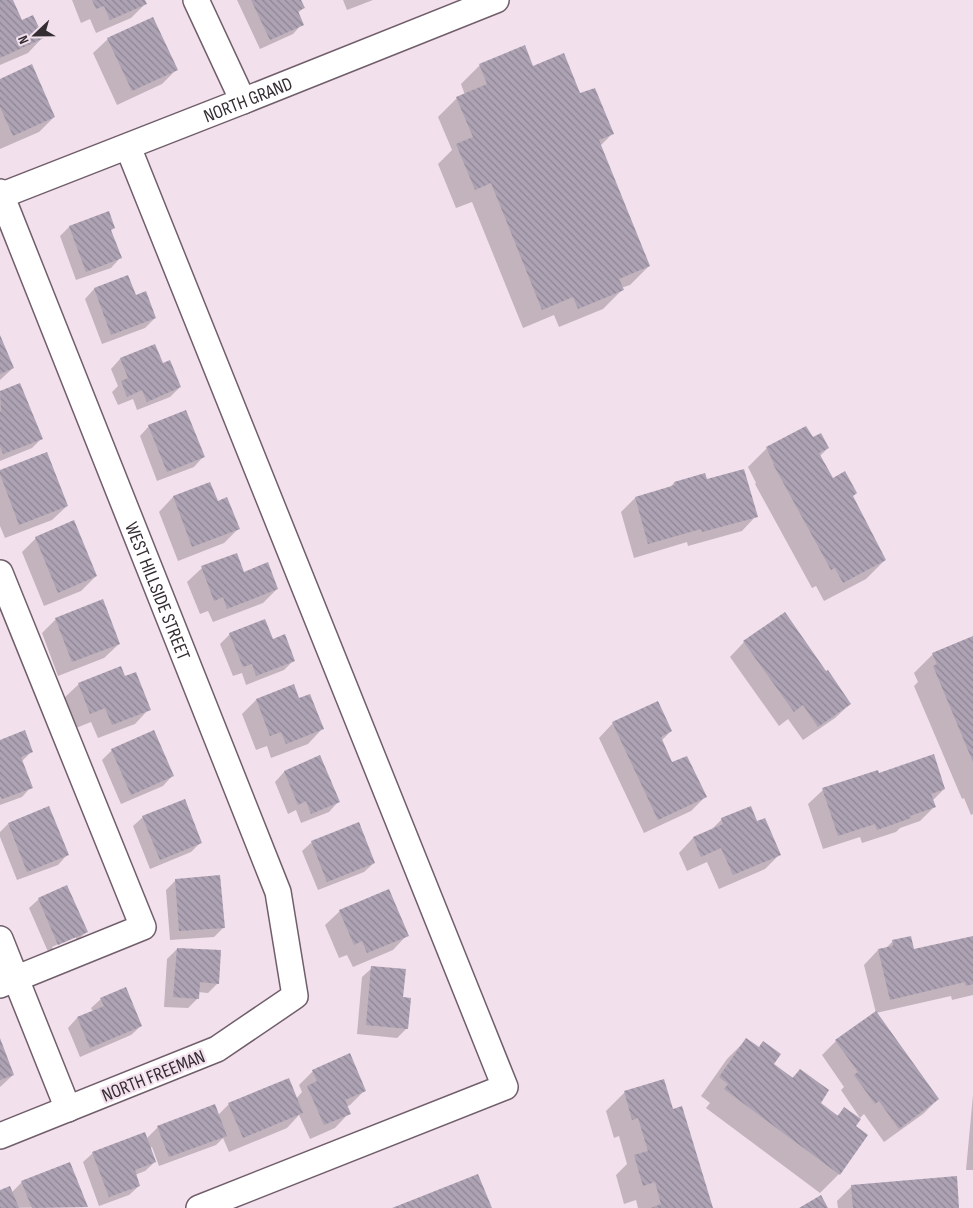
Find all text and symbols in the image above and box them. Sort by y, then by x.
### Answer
north arrow [10,10,60,60]
text: N [14,33,33,46]
street label: NORTH GRAND [201,73,296,128]
street label: WEST HILLSIDE STREET [119,519,195,664]
street label: NORTH FREEMAN [99,1045,208,1107]

